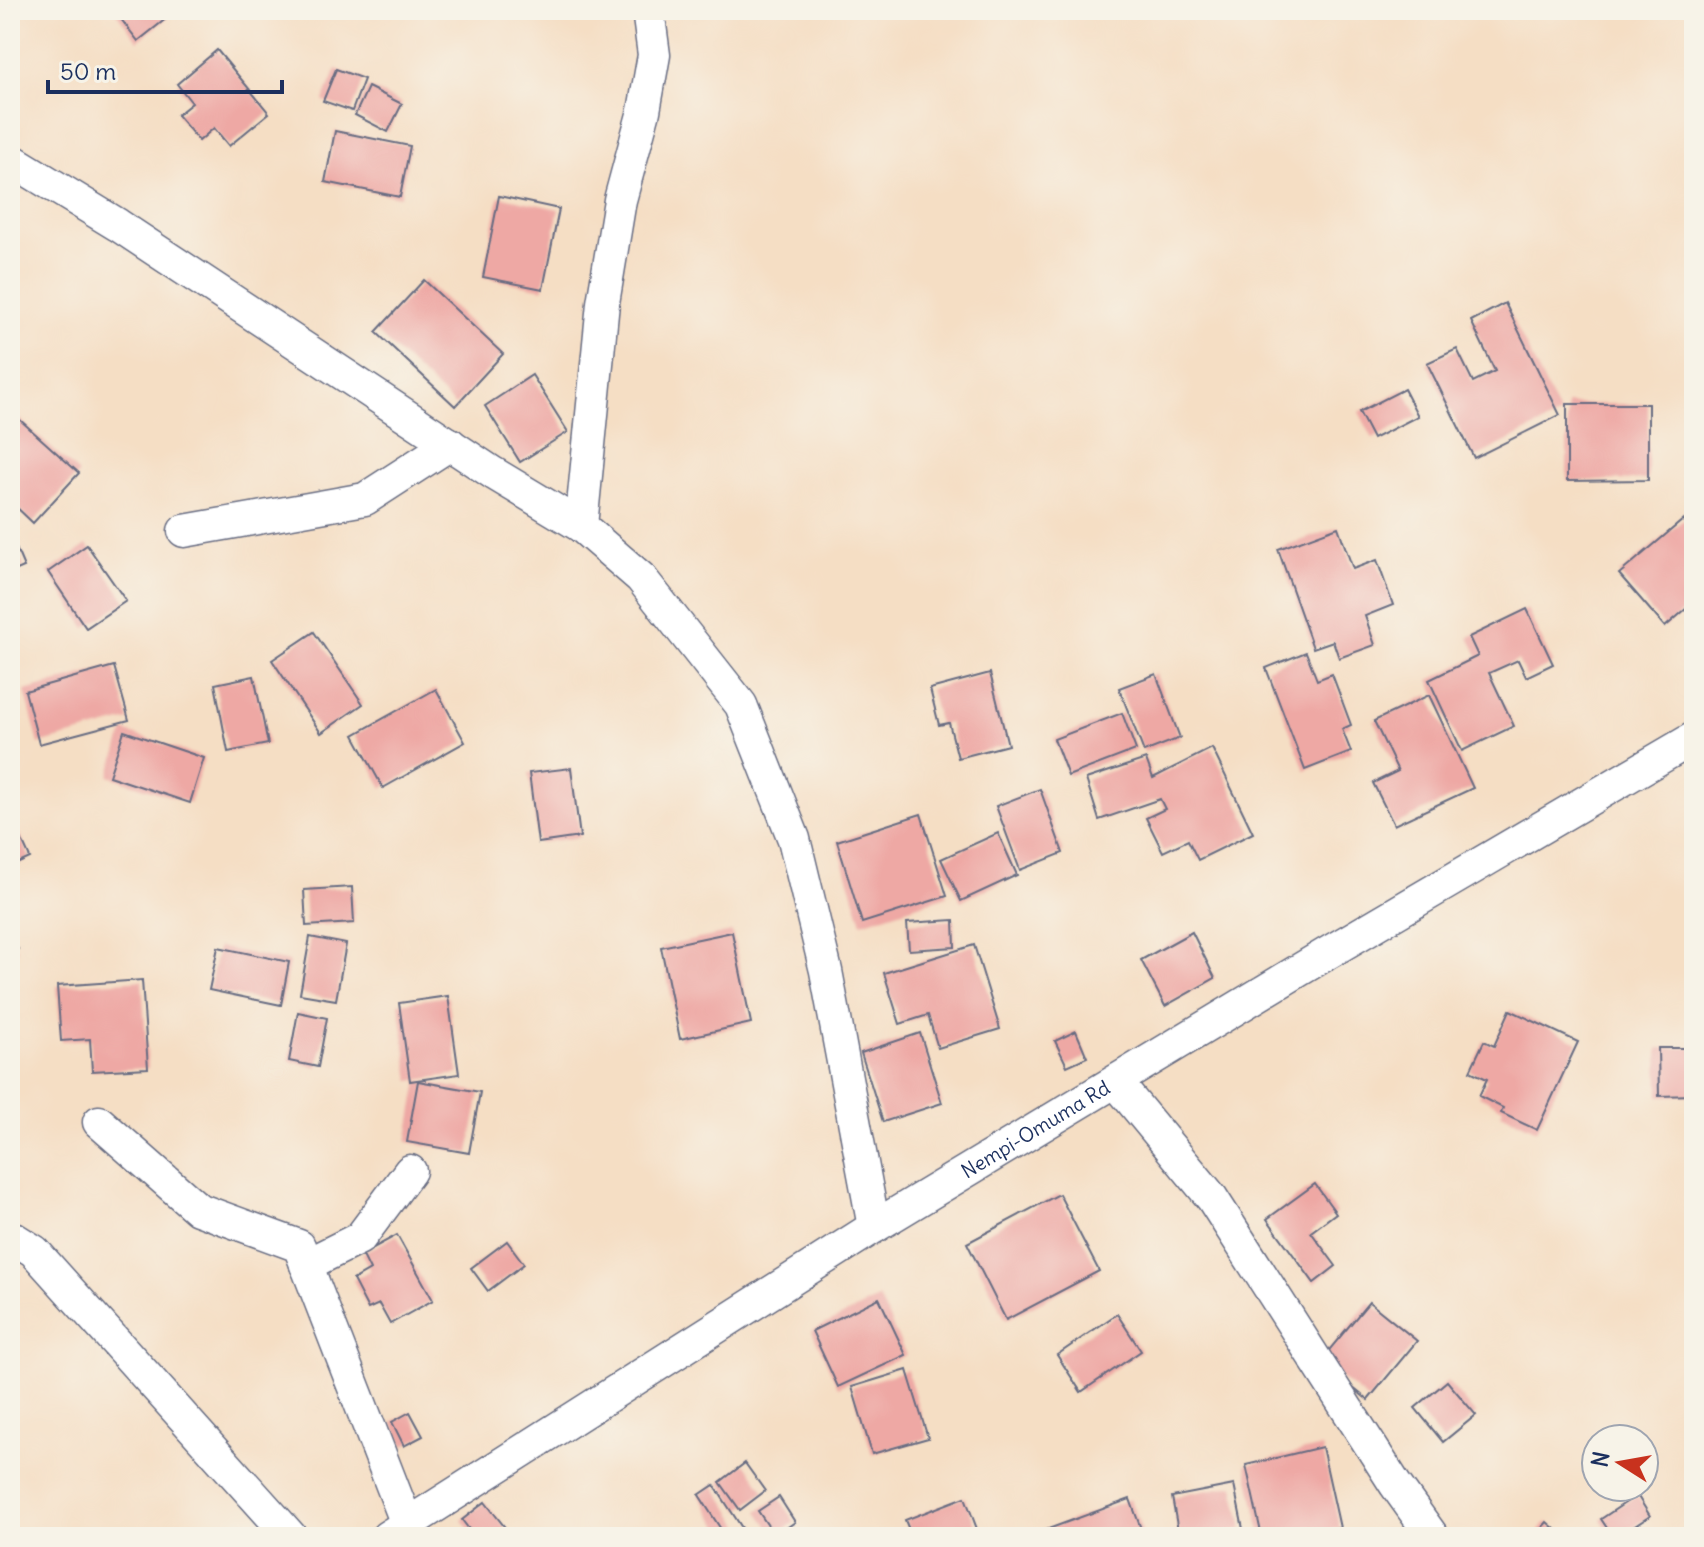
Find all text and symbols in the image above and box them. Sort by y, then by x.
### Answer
scale bar [48,44,282,94]
text: 50 m [60,56,116,86]
street label: Nempi-Omuma Rd [956,1074,1114,1183]
north arrow [1580,1423,1660,1503]
text: N [1585,1449,1616,1469]

